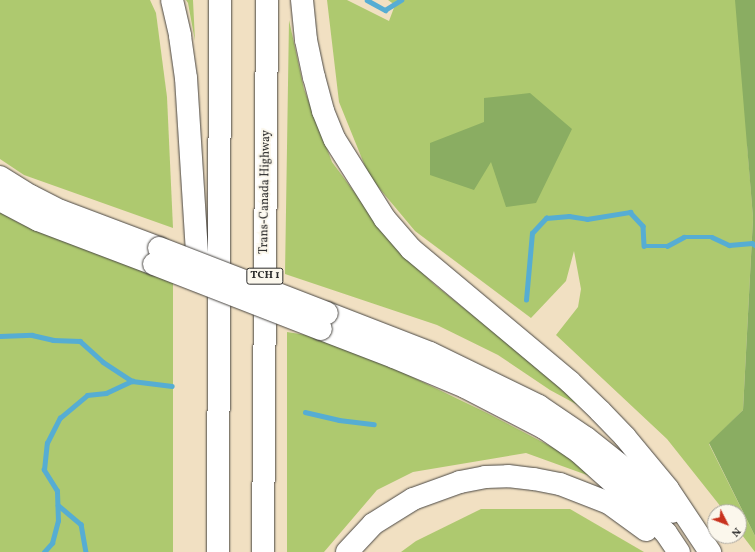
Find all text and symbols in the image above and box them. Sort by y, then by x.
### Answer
street label: Trans-Canada Highway [258,130,274,254]
road number: TCH 1 [246,267,284,285]
north arrow [707,504,747,544]
text: N [727,524,744,540]

